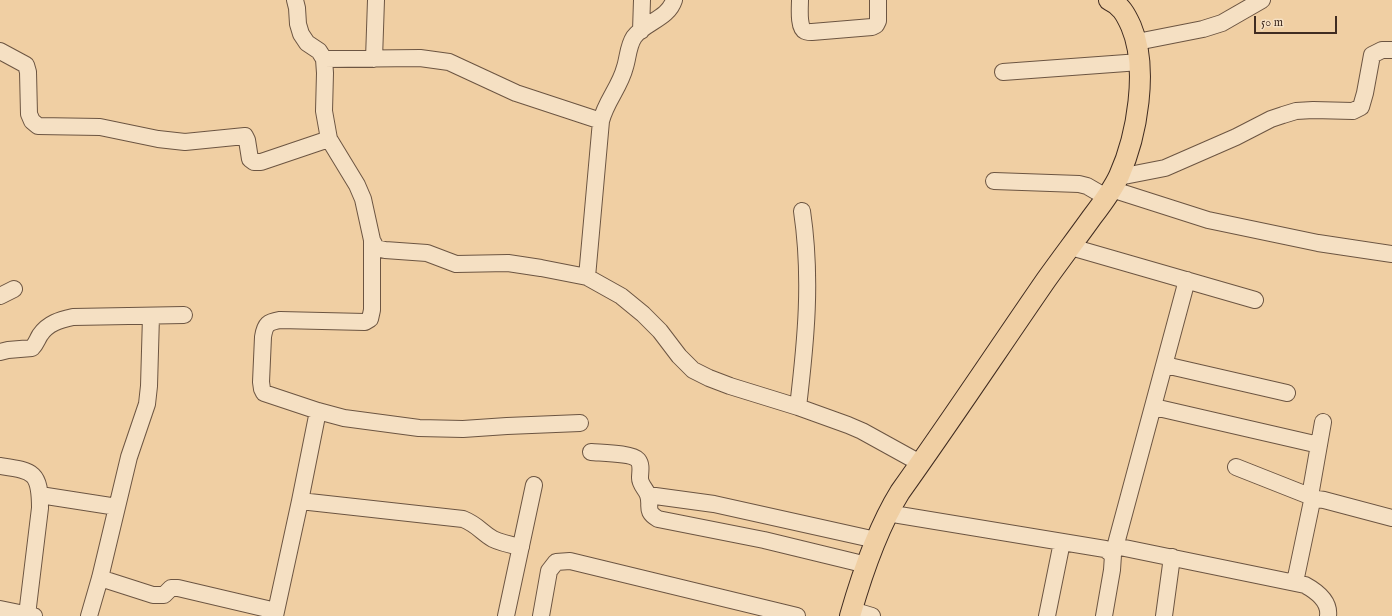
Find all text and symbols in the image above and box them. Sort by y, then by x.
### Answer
scale bar [1256,8,1339,34]
text: 50 m [1261,15,1283,30]

